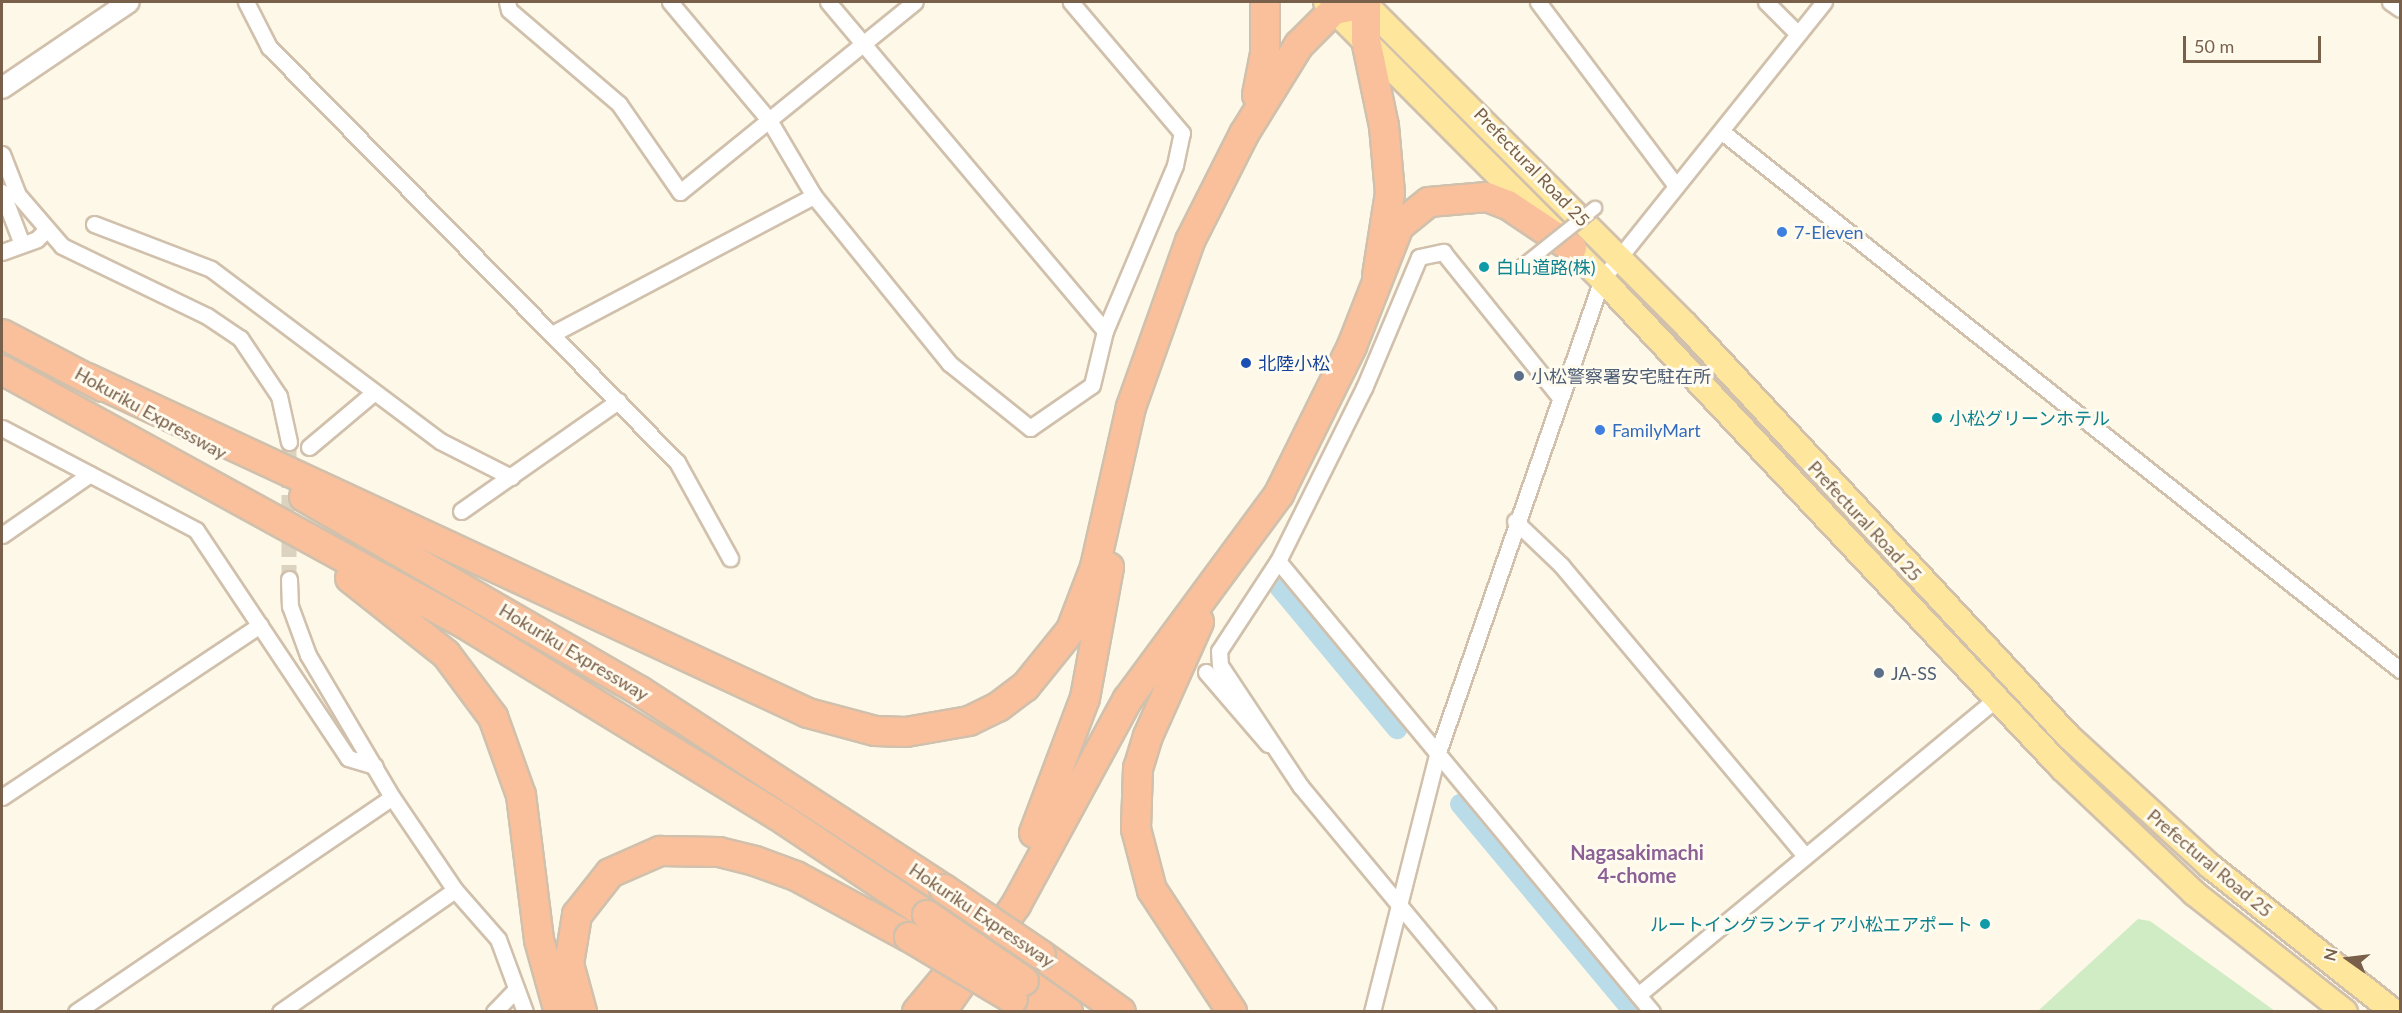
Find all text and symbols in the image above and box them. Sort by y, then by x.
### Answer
scale bar [2186,24,2324,62]
text: 50 m [2194,35,2234,57]
street label: Prefectural Road 25 [1470,103,1594,231]
place label: 7-Eleven [1794,221,1864,243]
marker: 7-Eleven [1775,225,1789,239]
place label: 白山道路(株) [1496,256,1596,278]
marker: 白山道路(株) [1477,260,1491,274]
place label: 北陸小松 [1258,352,1330,374]
marker: 北陸小松 [1239,356,1253,370]
street label: Hokuriku Expressway [71,362,231,464]
place label: 小松警察署安宅駐在所 [1531,365,1711,387]
marker: 小松警察署安宅駐在所 [1512,369,1526,383]
place label: 小松グリーンホテル [1949,407,2111,429]
marker: 小松グリーンホテル [1930,411,1944,425]
place label: FamilyMart [1612,419,1701,441]
marker: FamilyMart [1593,423,1607,437]
street label: Prefectural Road 25 [1804,456,1926,586]
street label: Hokuriku Expressway [495,599,653,705]
place label: JA-SS [1891,662,1937,684]
marker: JA-SS [1872,666,1886,680]
street label: Prefectural Road 25 [2143,804,2277,922]
district label: Nagasakimachi 4-chome [1570,840,1704,887]
street label: Hokuriku Expressway [905,858,1059,972]
place label: ルートイングランティア小松エアポート [1649,913,1973,935]
marker: ルートイングランティア小松エアポート [1978,917,1992,931]
north arrow [2318,929,2378,989]
text: N [2319,946,2341,963]

